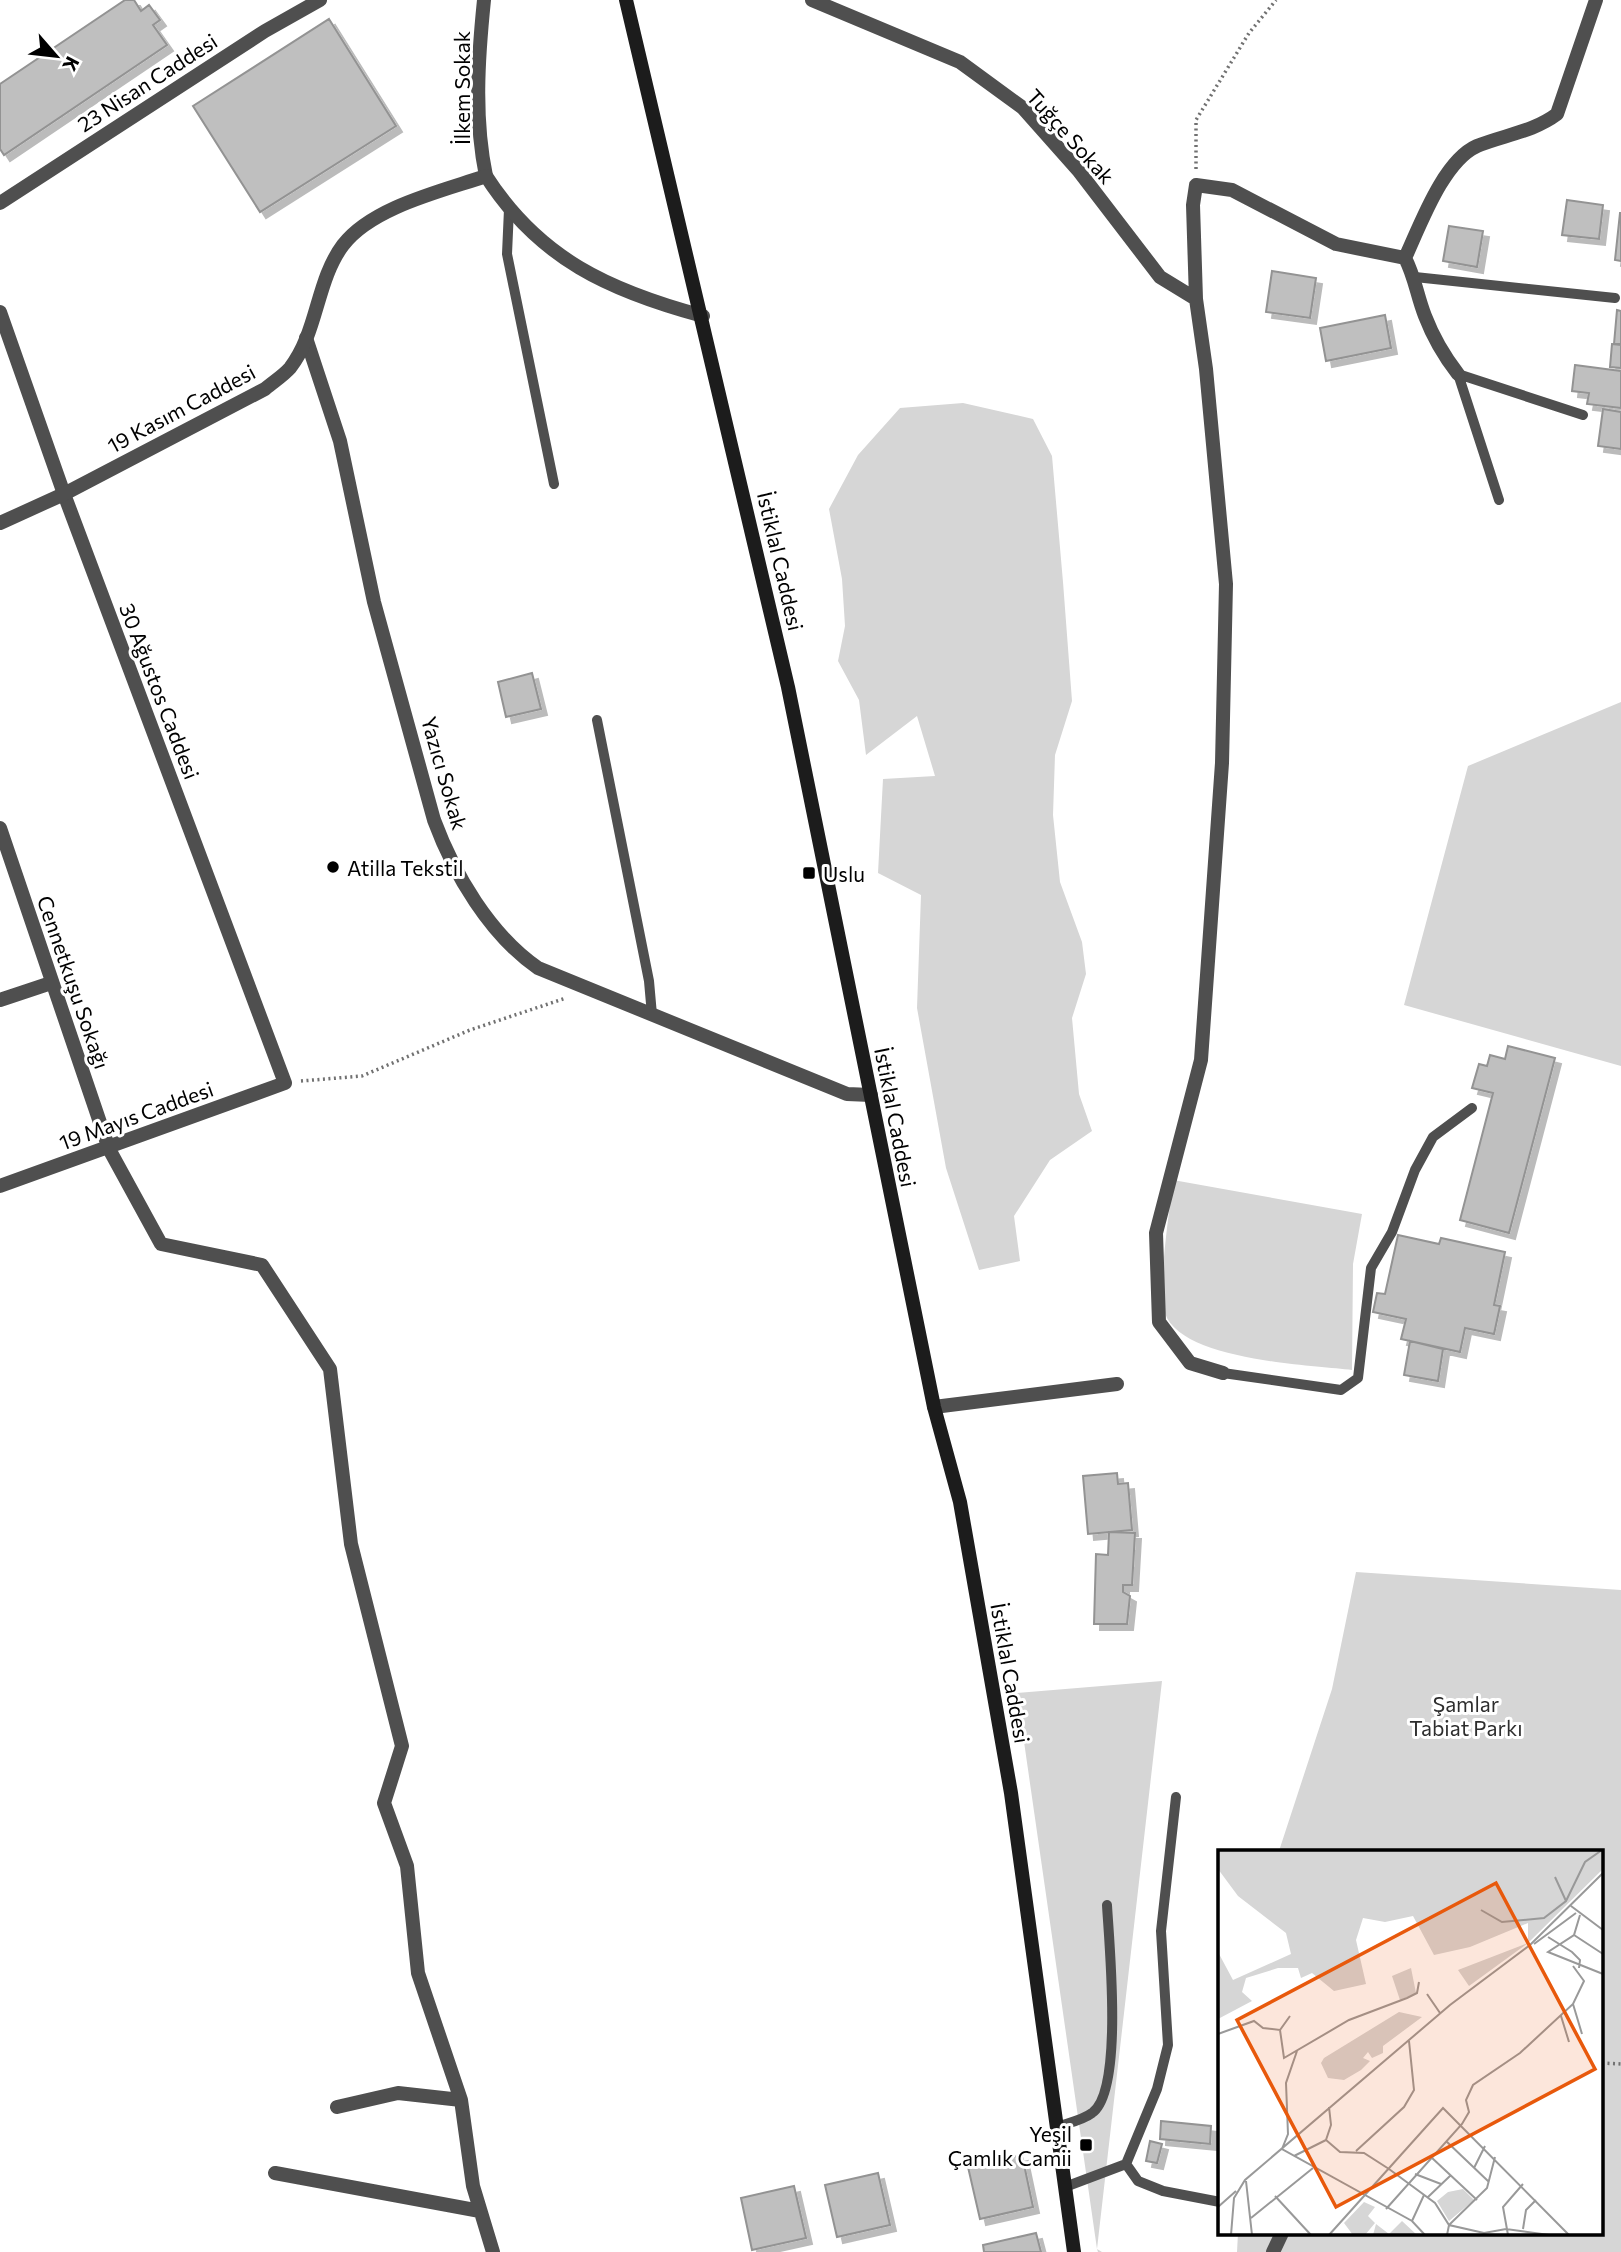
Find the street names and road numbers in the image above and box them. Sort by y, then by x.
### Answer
street label: 23 Nisan Caddesi [73,28,221,136]
street label: İlkem Sokak [449,31,474,145]
street label: Tuğçe Sokak [1022,84,1120,188]
street label: 19 Kasım Caddesi [103,359,259,457]
street label: İstiklal Caddesi [753,489,809,633]
street label: 30 Ağustos Caddesi [115,600,205,782]
street label: Yazıcı Sokak [417,713,473,833]
street label: Cennetkuşu Sokağı [33,892,115,1072]
street label: İstiklal Caddesi [870,1045,922,1189]
street label: 19 Mayıs Caddesi [56,1076,216,1154]
street label: İstiklal Caddesi [986,1601,1036,1745]

